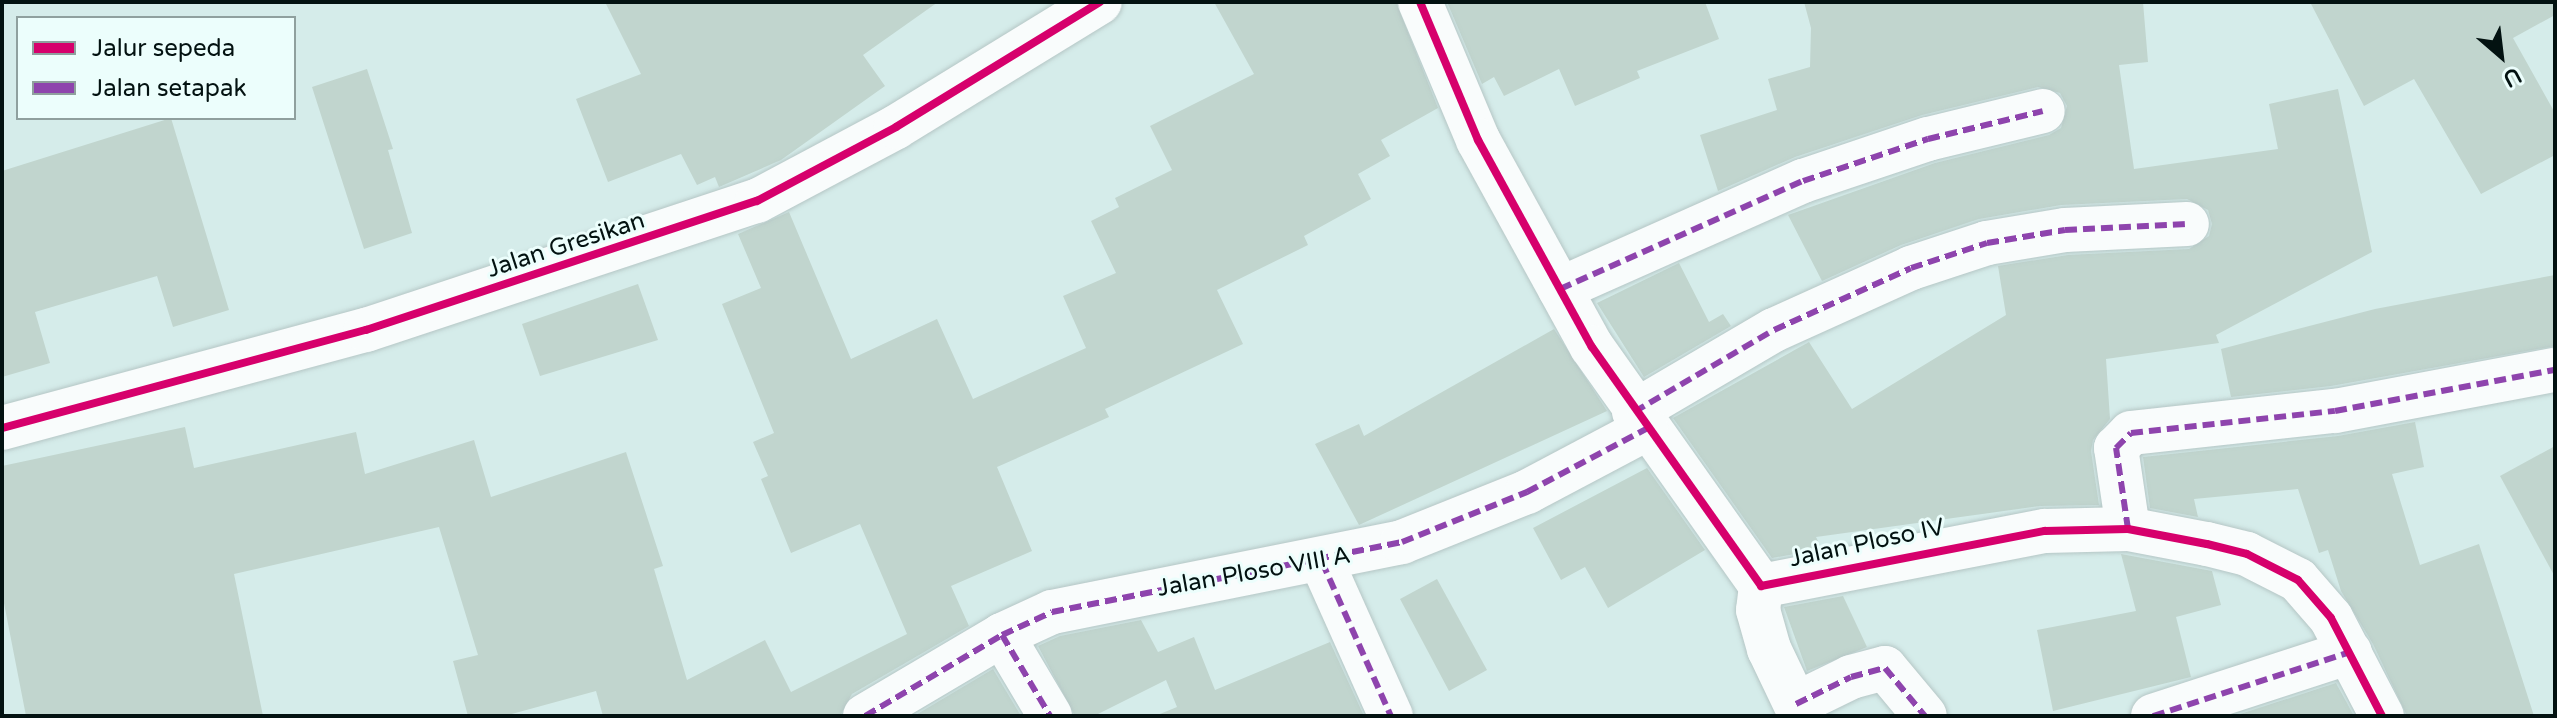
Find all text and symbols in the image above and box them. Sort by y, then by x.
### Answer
legend [16,16,296,120]
north arrow [2461,16,2541,96]
text: Jalur sepeda [92,34,235,63]
text: U [2499,62,2526,93]
text: Jalan setapak [92,74,246,103]
street label: Jalan Gresikan [484,206,648,284]
street label: Jalan Ploso IV [1787,513,1947,573]
street label: Jalan Ploso VIII A [1155,541,1353,603]

